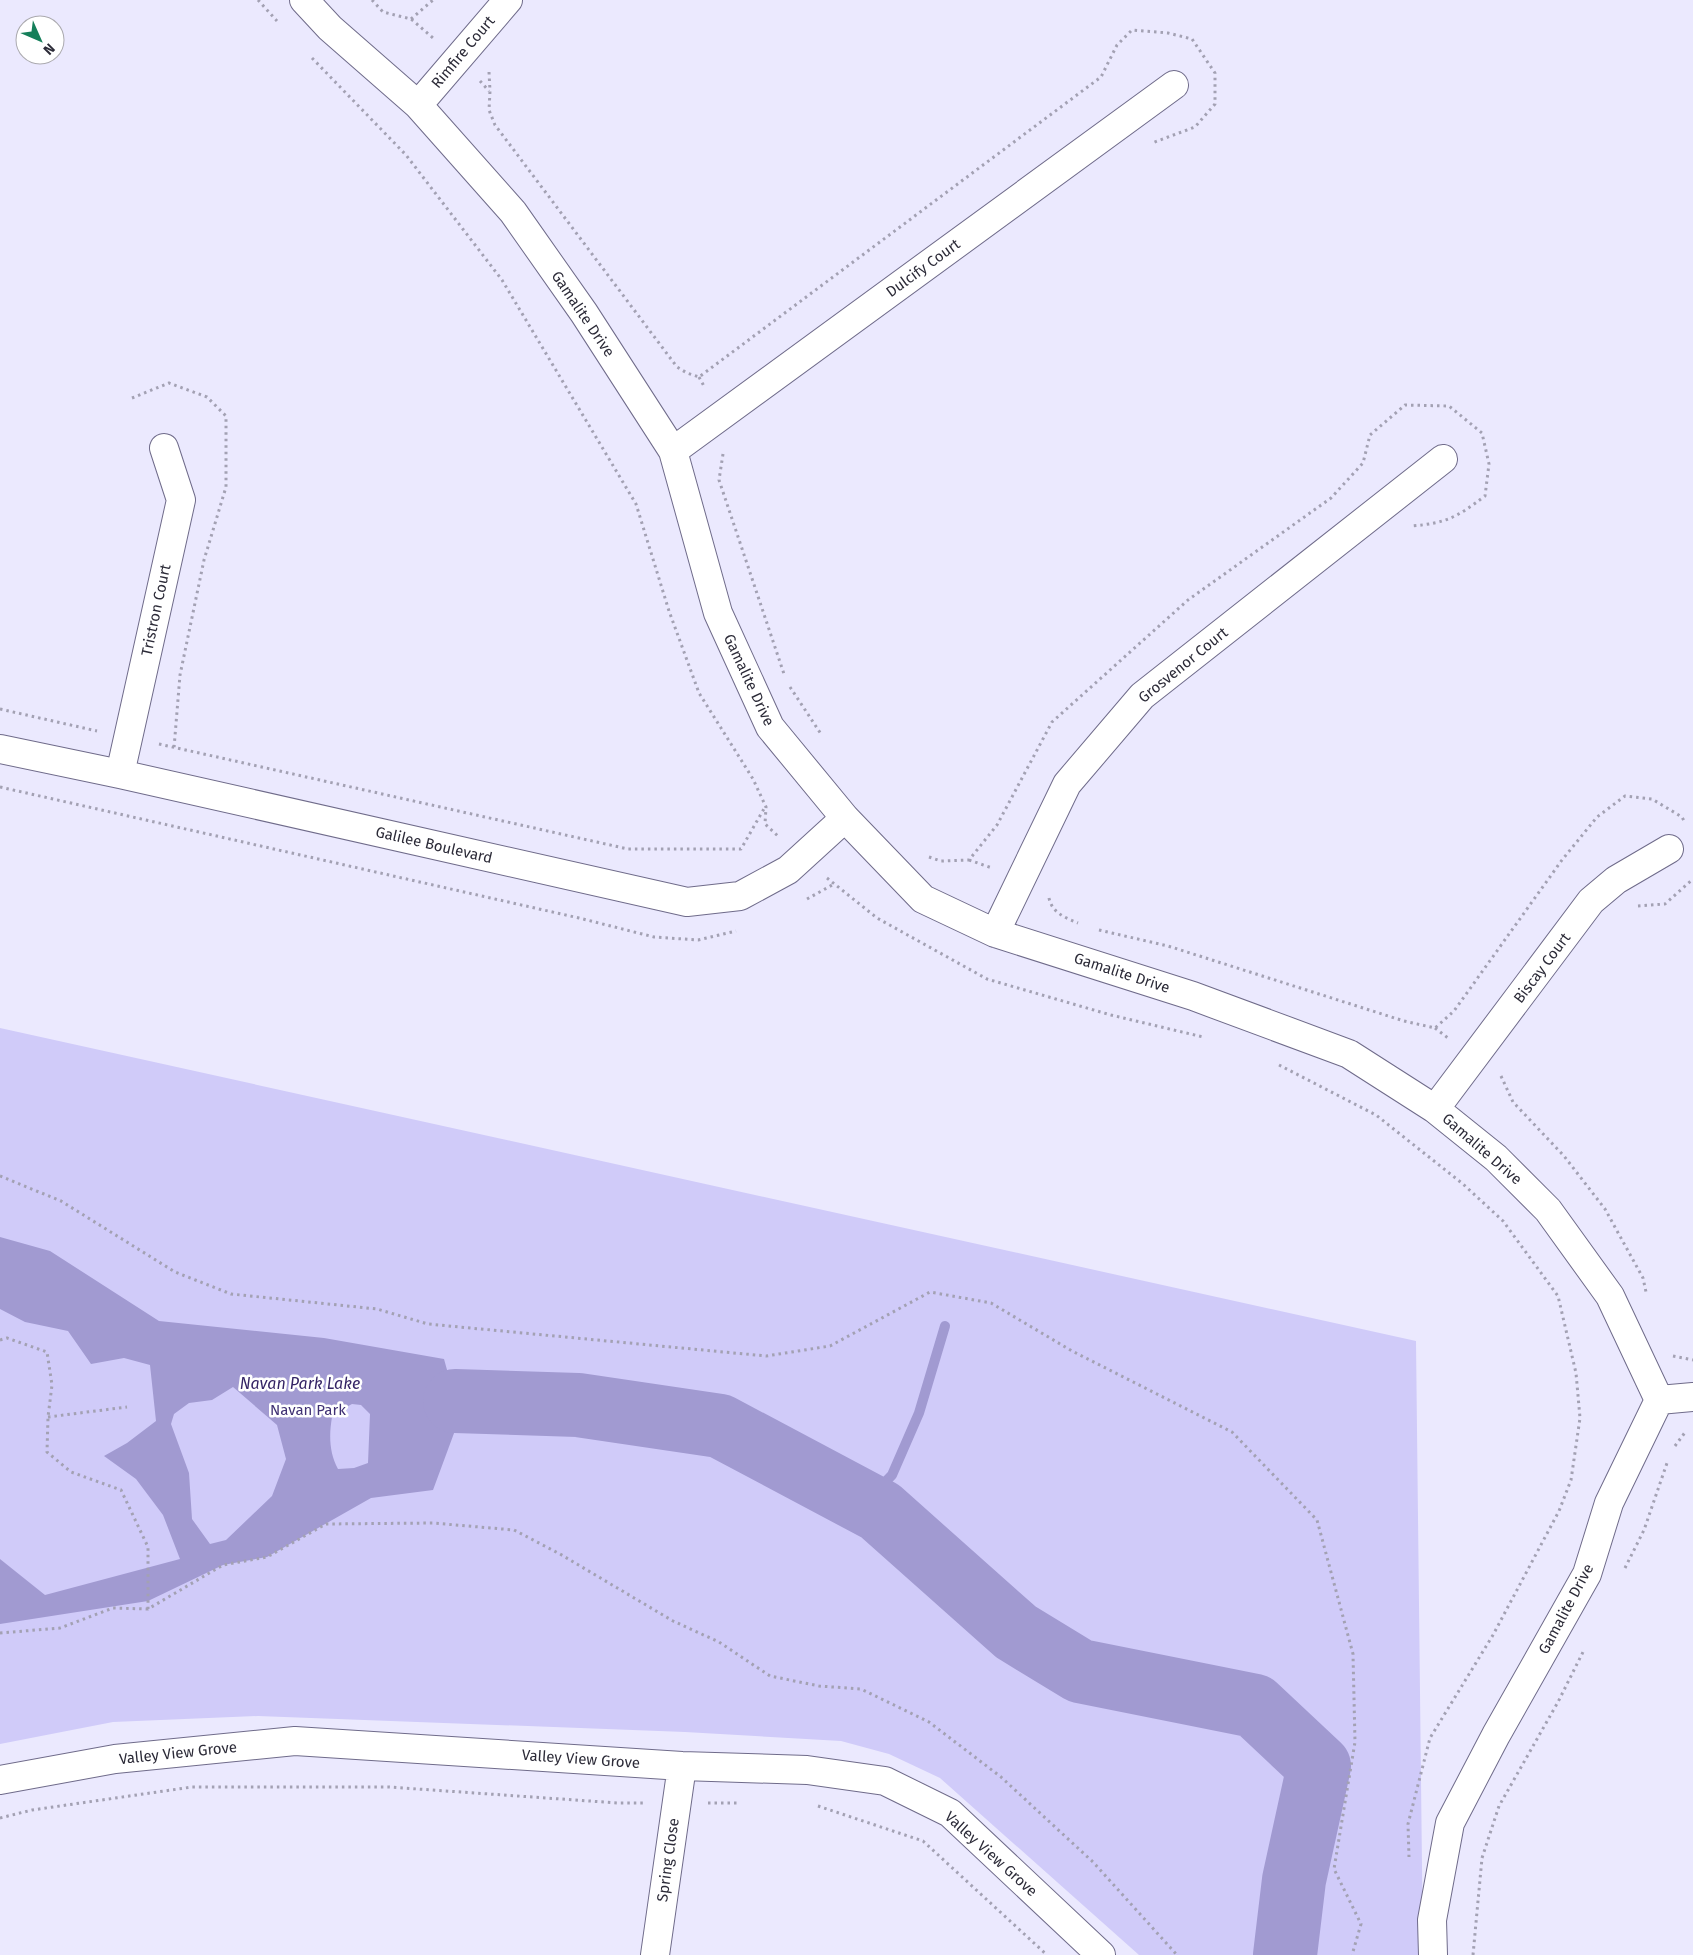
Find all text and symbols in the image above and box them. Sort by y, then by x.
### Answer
street label: Rimfire Court [427,12,499,92]
north arrow [15,15,65,65]
text: N [40,40,58,58]
street label: Dulcify Court [882,235,964,301]
street label: Gamalite Drive [548,268,618,360]
street label: Tristron Court [137,562,175,658]
street label: Grosvenor Court [1135,623,1232,707]
street label: Gamalite Drive [720,631,778,729]
street label: Galilee Boulevard [374,823,494,867]
street label: Biscay Court [1510,929,1575,1007]
street label: Gamalite Drive [1072,949,1172,997]
street label: Gamalite Drive [1438,1110,1526,1188]
water label: Navan Park Lake [240,1374,360,1393]
park label: Navan Park [270,1401,346,1419]
street label: Gamalite Drive [1535,1561,1597,1657]
street label: Valley View Grove [118,1738,238,1768]
street label: Valley View Grove [521,1746,641,1772]
street label: Valley View Grove [941,1808,1041,1900]
street label: Spring Close [653,1817,683,1903]

